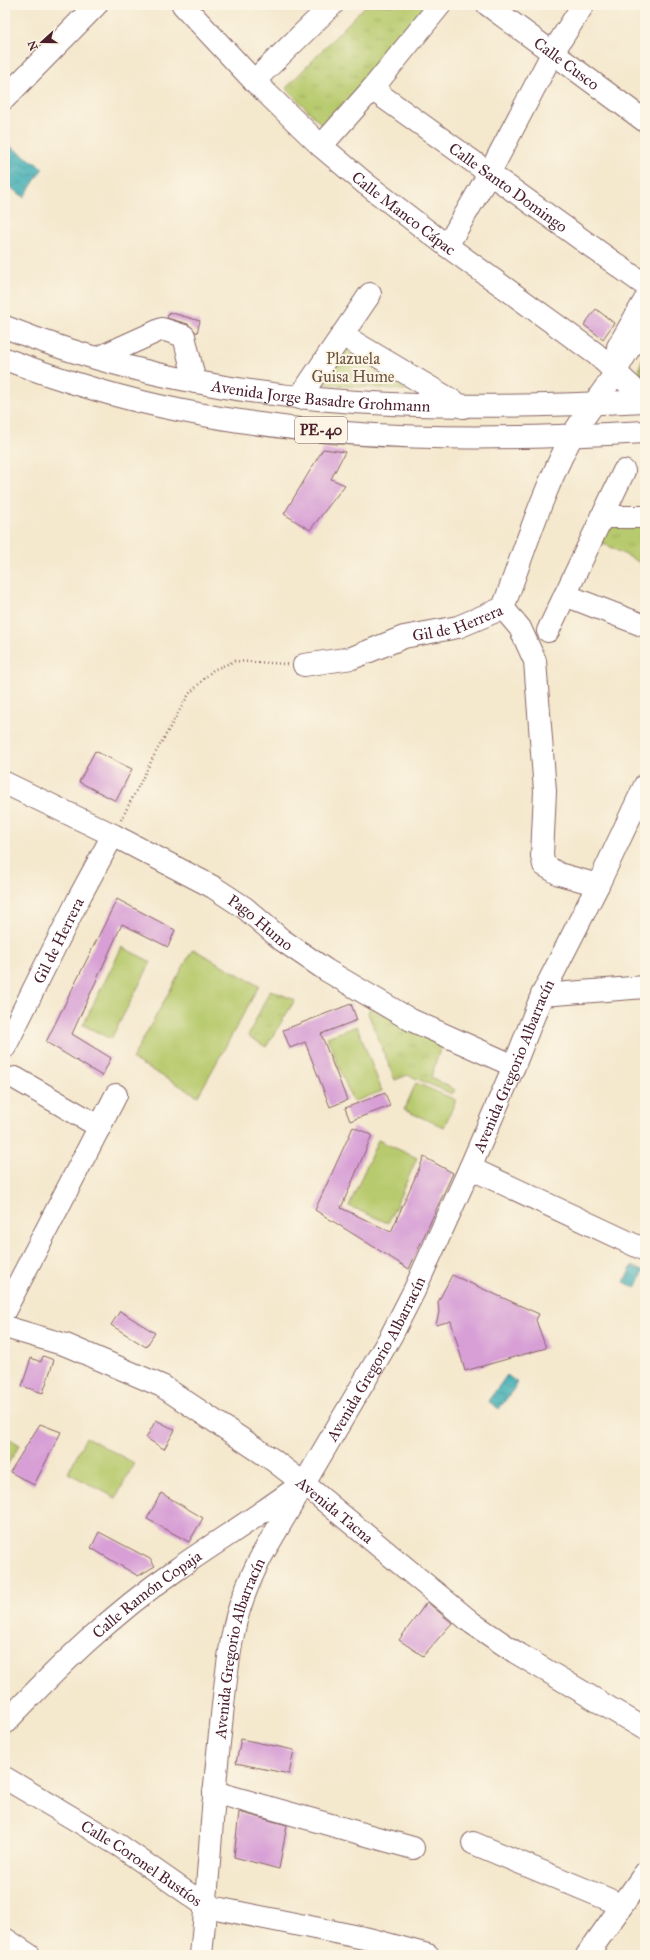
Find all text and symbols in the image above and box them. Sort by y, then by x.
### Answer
north arrow [22,22,62,62]
street label: Calle Cusco [530,33,603,94]
text: N [25,38,41,52]
street label: Calle Santo Domingo [445,138,571,236]
street label: Calle Manco Cápac [348,167,460,259]
park label: Plazuela Guisa Hume [312,349,395,386]
street label: Avenida Jorge Basadre Grohmann [209,376,431,415]
road number: PE-40 [295,417,347,443]
street label: Gil de Herrera [411,600,506,645]
street label: Pago Humo [224,891,297,955]
street label: Gil de Herrera [29,894,88,987]
street label: Avenida Gregorio Albarracín [469,976,559,1156]
street label: Avenida Gregorio Albarracín [322,1273,429,1445]
street label: Avenida Tacna [292,1472,377,1548]
street label: Calle Ramón Copaja [88,1546,205,1642]
street label: Avenida Gregorio Albarracín [210,1555,269,1741]
street label: Calle Coronel Bustíos [78,1816,206,1910]

